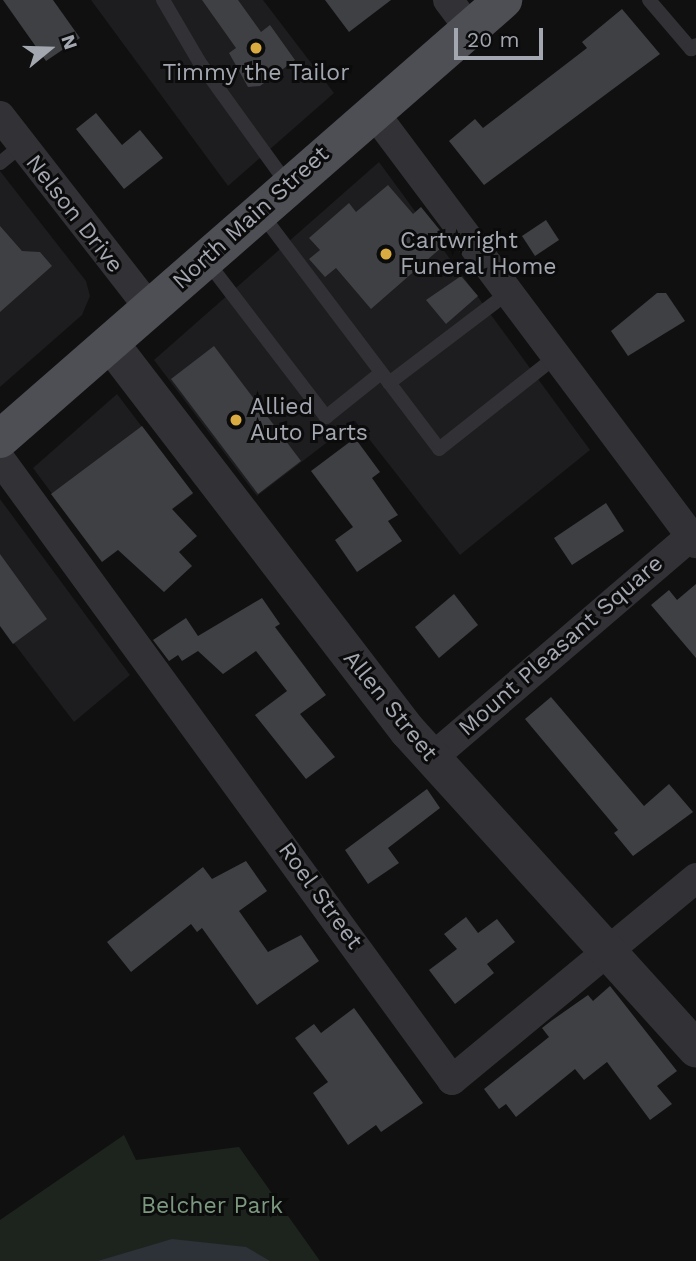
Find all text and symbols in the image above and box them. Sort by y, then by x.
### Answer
north arrow [14,14,84,84]
scale bar [458,14,547,58]
text: 20 m [467,27,519,52]
text: N [56,32,82,52]
marker: Timmy the Tailor [248,40,264,56]
place label: Timmy the Tailor [162,59,350,87]
street label: North Main Street [167,141,335,295]
street label: Nelson Drive [19,149,129,279]
place label: Cartwright Funeral Home [400,227,557,281]
marker: Cartwright Funeral Home [378,246,394,262]
place label: Allied Auto Parts [250,393,368,447]
marker: Allied Auto Parts [228,412,244,428]
street label: Mount Pleasant Square [453,550,669,742]
street label: Allen Street [337,645,443,767]
street label: Roel Street [272,837,368,955]
park label: Belcher Park [141,1192,283,1220]

